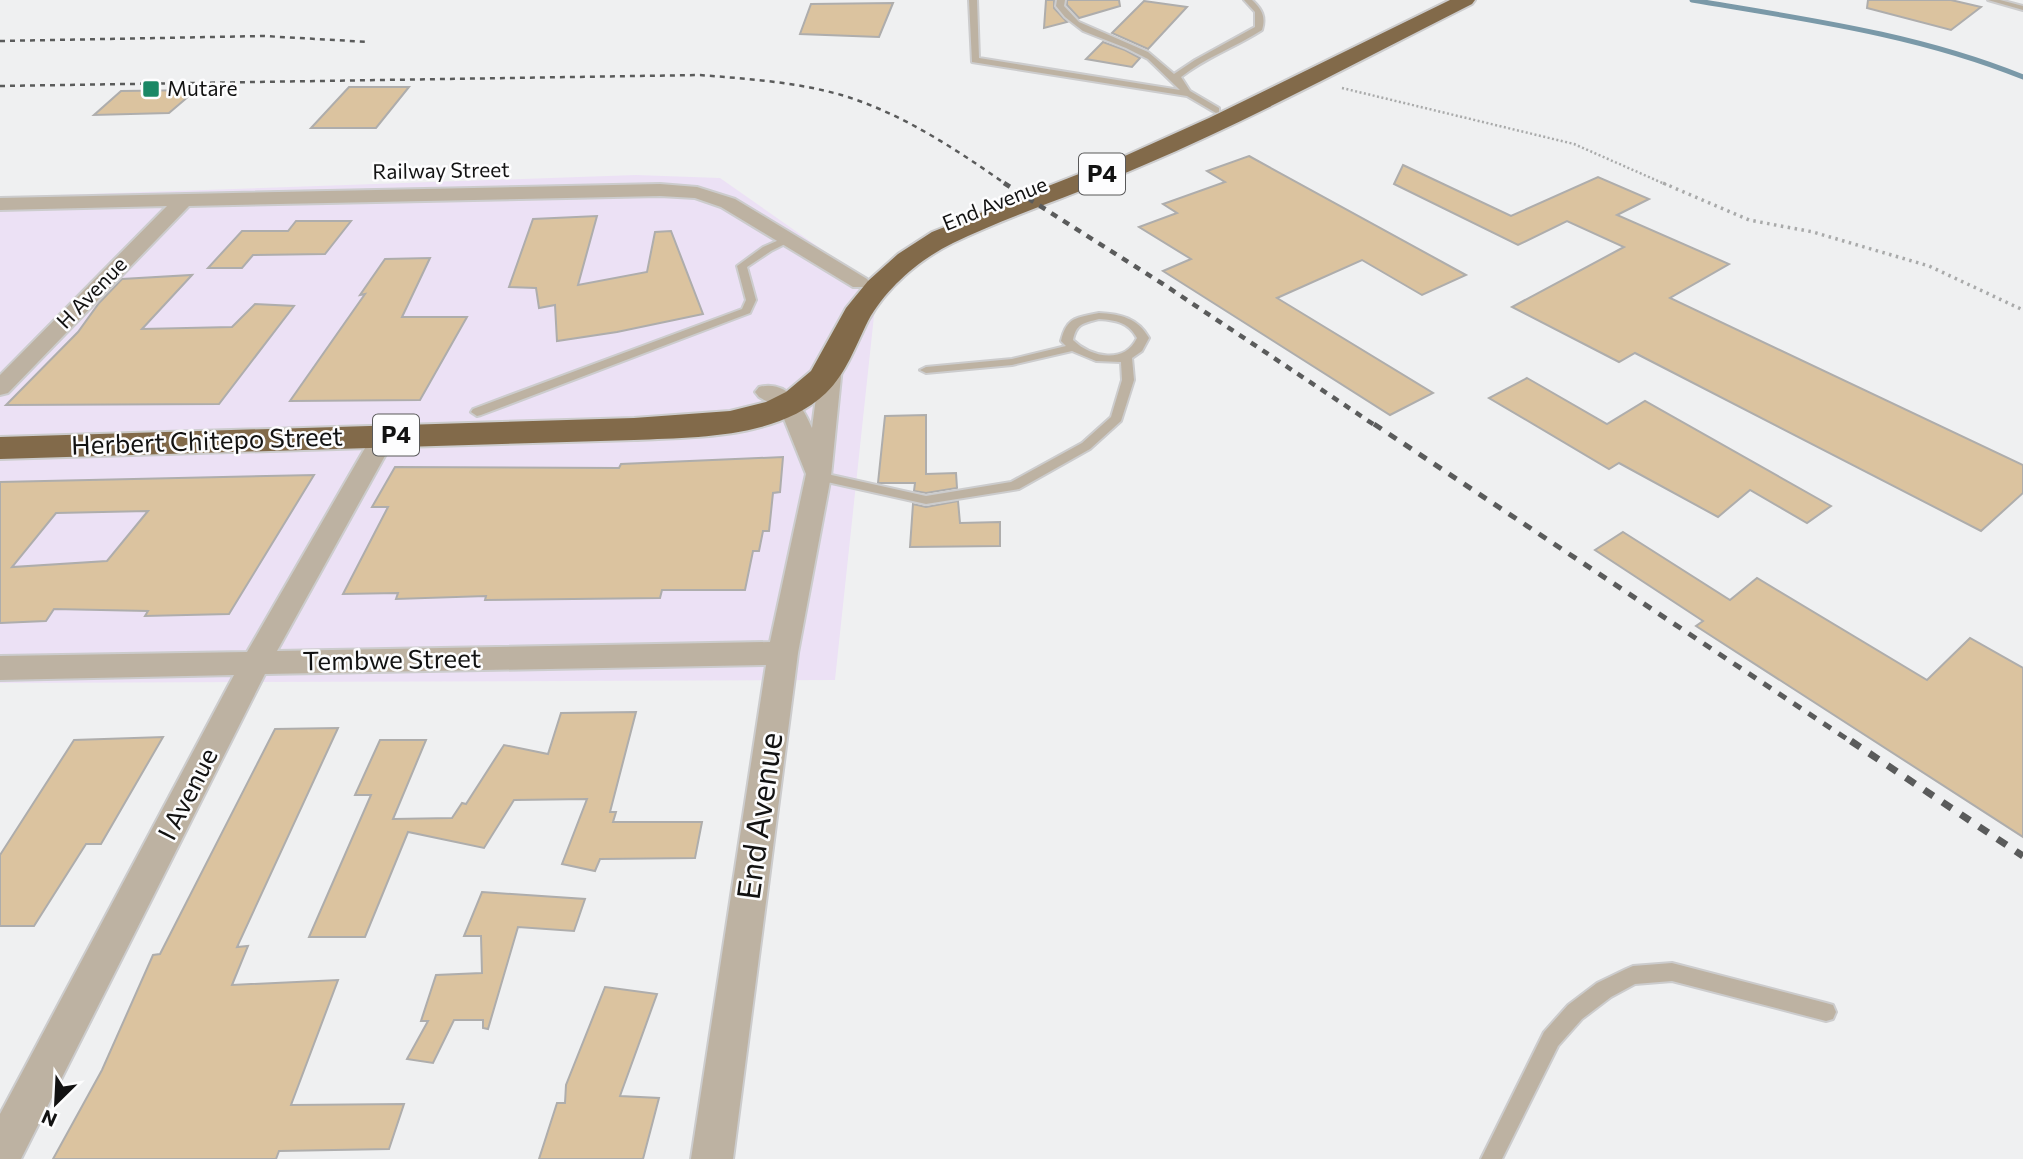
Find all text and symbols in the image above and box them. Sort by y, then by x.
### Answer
place label: Mutare [167,75,237,100]
marker: Mutare [141,79,161,99]
road number: P4 [1079,154,1125,194]
street label: Railway Street [372,156,510,183]
street label: End Avenue [938,170,1050,235]
street label: H Avenue [51,251,131,333]
road number: P4 [373,414,419,456]
street label: Herbert Chitepo Street [71,419,343,460]
street label: Tembwe Street [302,641,482,676]
street label: End Avenue [726,729,790,902]
street label: I Avenue [150,742,223,844]
north arrow [21,1068,91,1138]
text: N [38,1106,60,1132]

